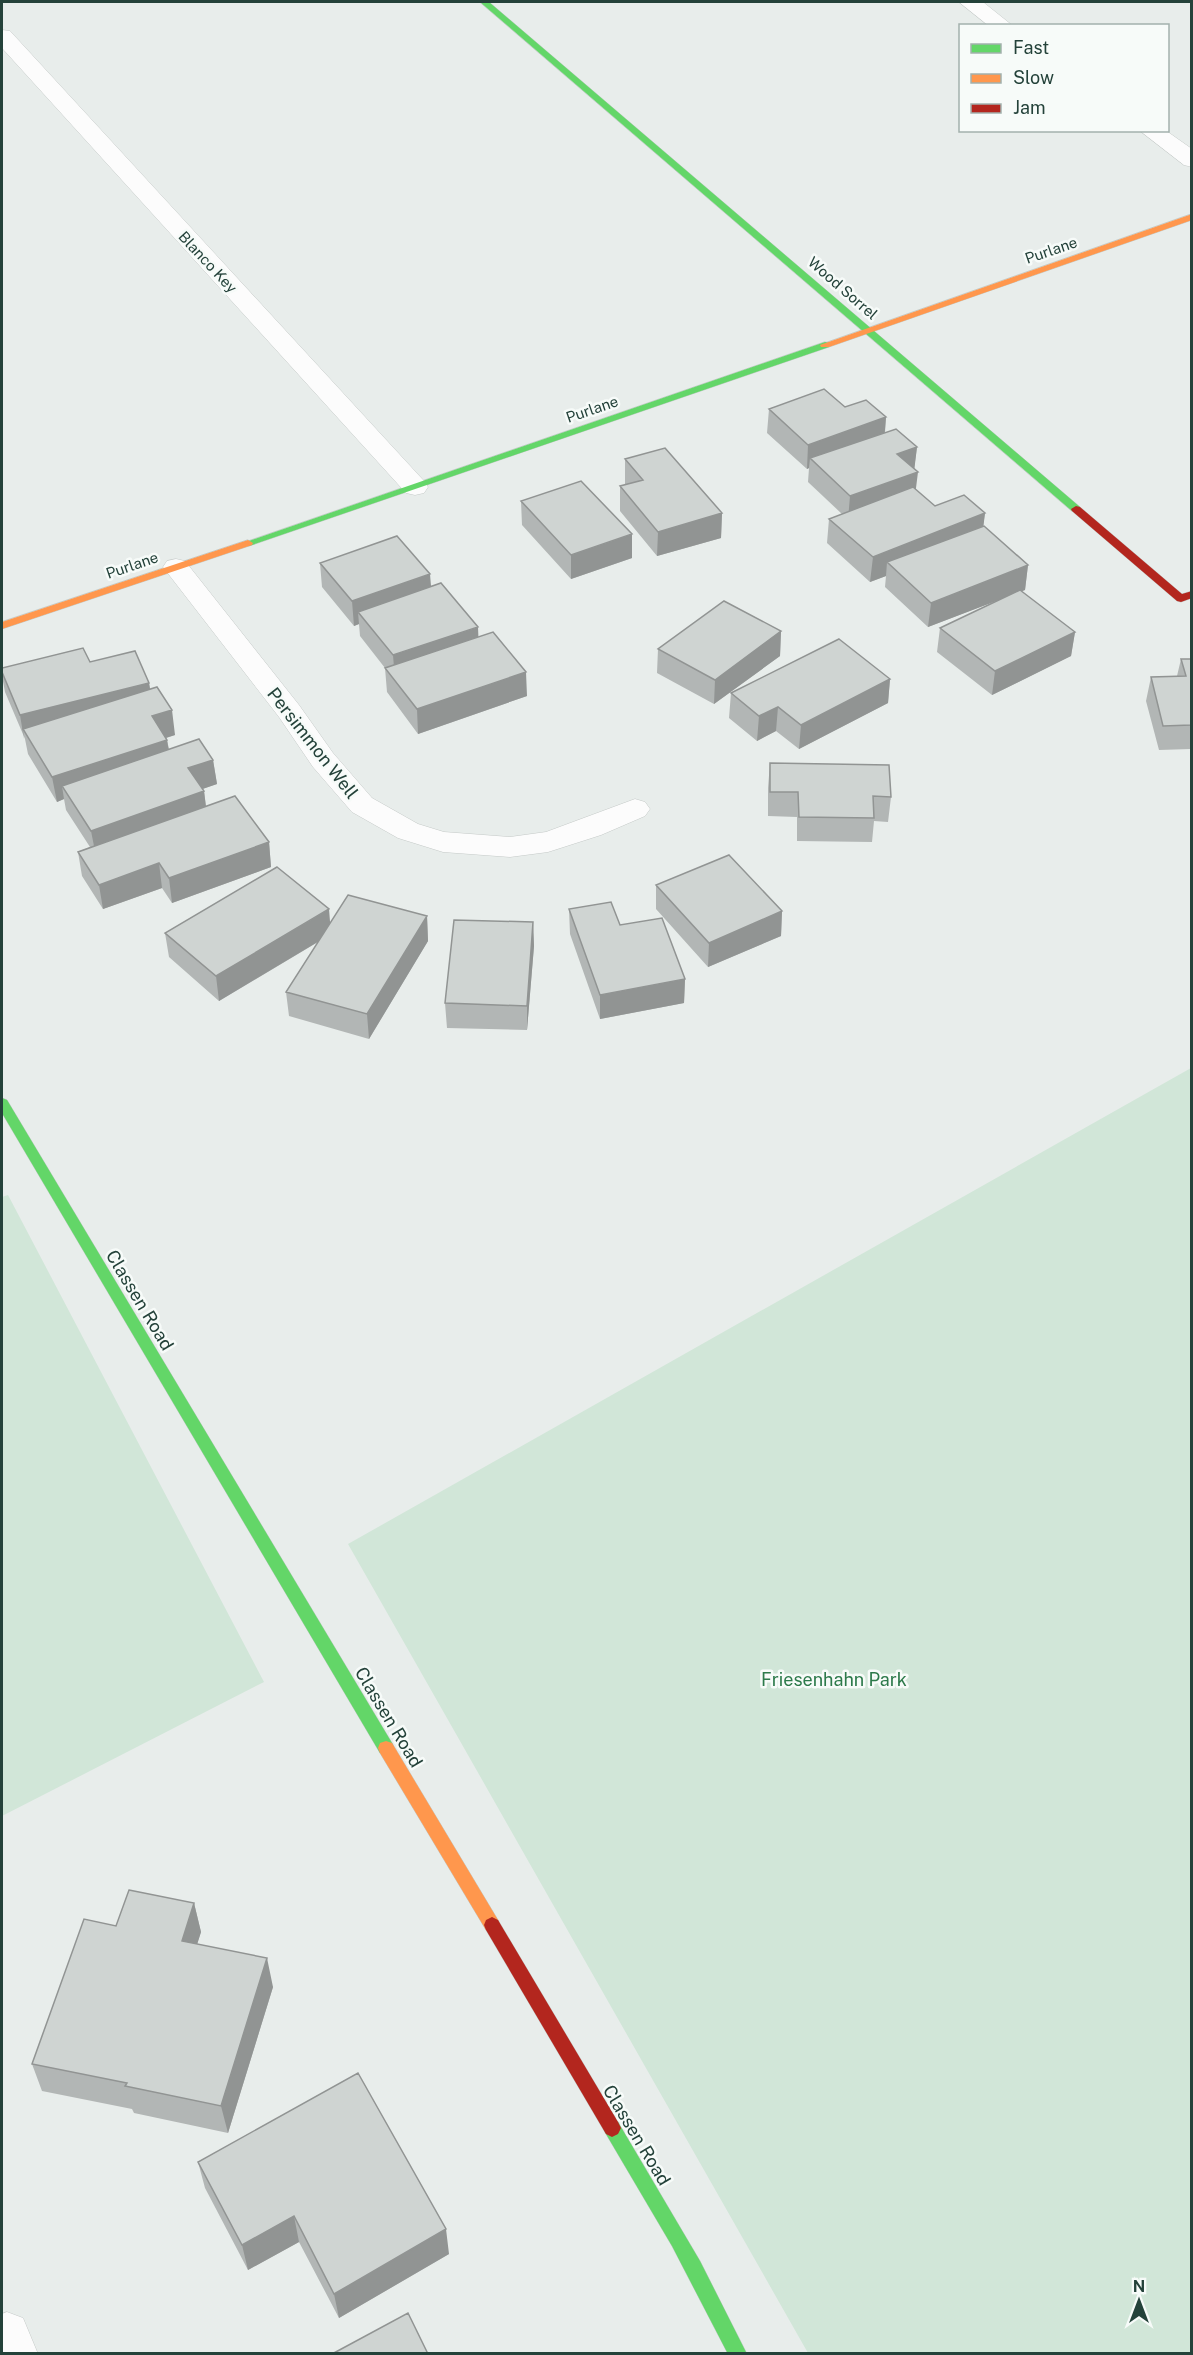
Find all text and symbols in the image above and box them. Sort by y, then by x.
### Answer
legend [959,24,1169,132]
text: Fast [1013,37,1049,58]
text: Slow [1013,67,1054,88]
text: Jam [1013,97,1046,118]
street label: Blanco Key [175,228,241,296]
street label: Purlane [1023,233,1079,267]
street label: Wood Sorrel [805,253,881,323]
street label: Purlane [564,392,620,426]
street label: Purlane [104,548,160,582]
street label: Persimmon Well [263,683,363,803]
street label: Classen Road [102,1246,178,1354]
street label: Classen Road [351,1663,427,1771]
park label: Friesenhahn Park [761,1669,907,1690]
street label: Classen Road [599,2081,675,2189]
north arrow [1109,2271,1169,2331]
text: N [1133,2277,1145,2296]

